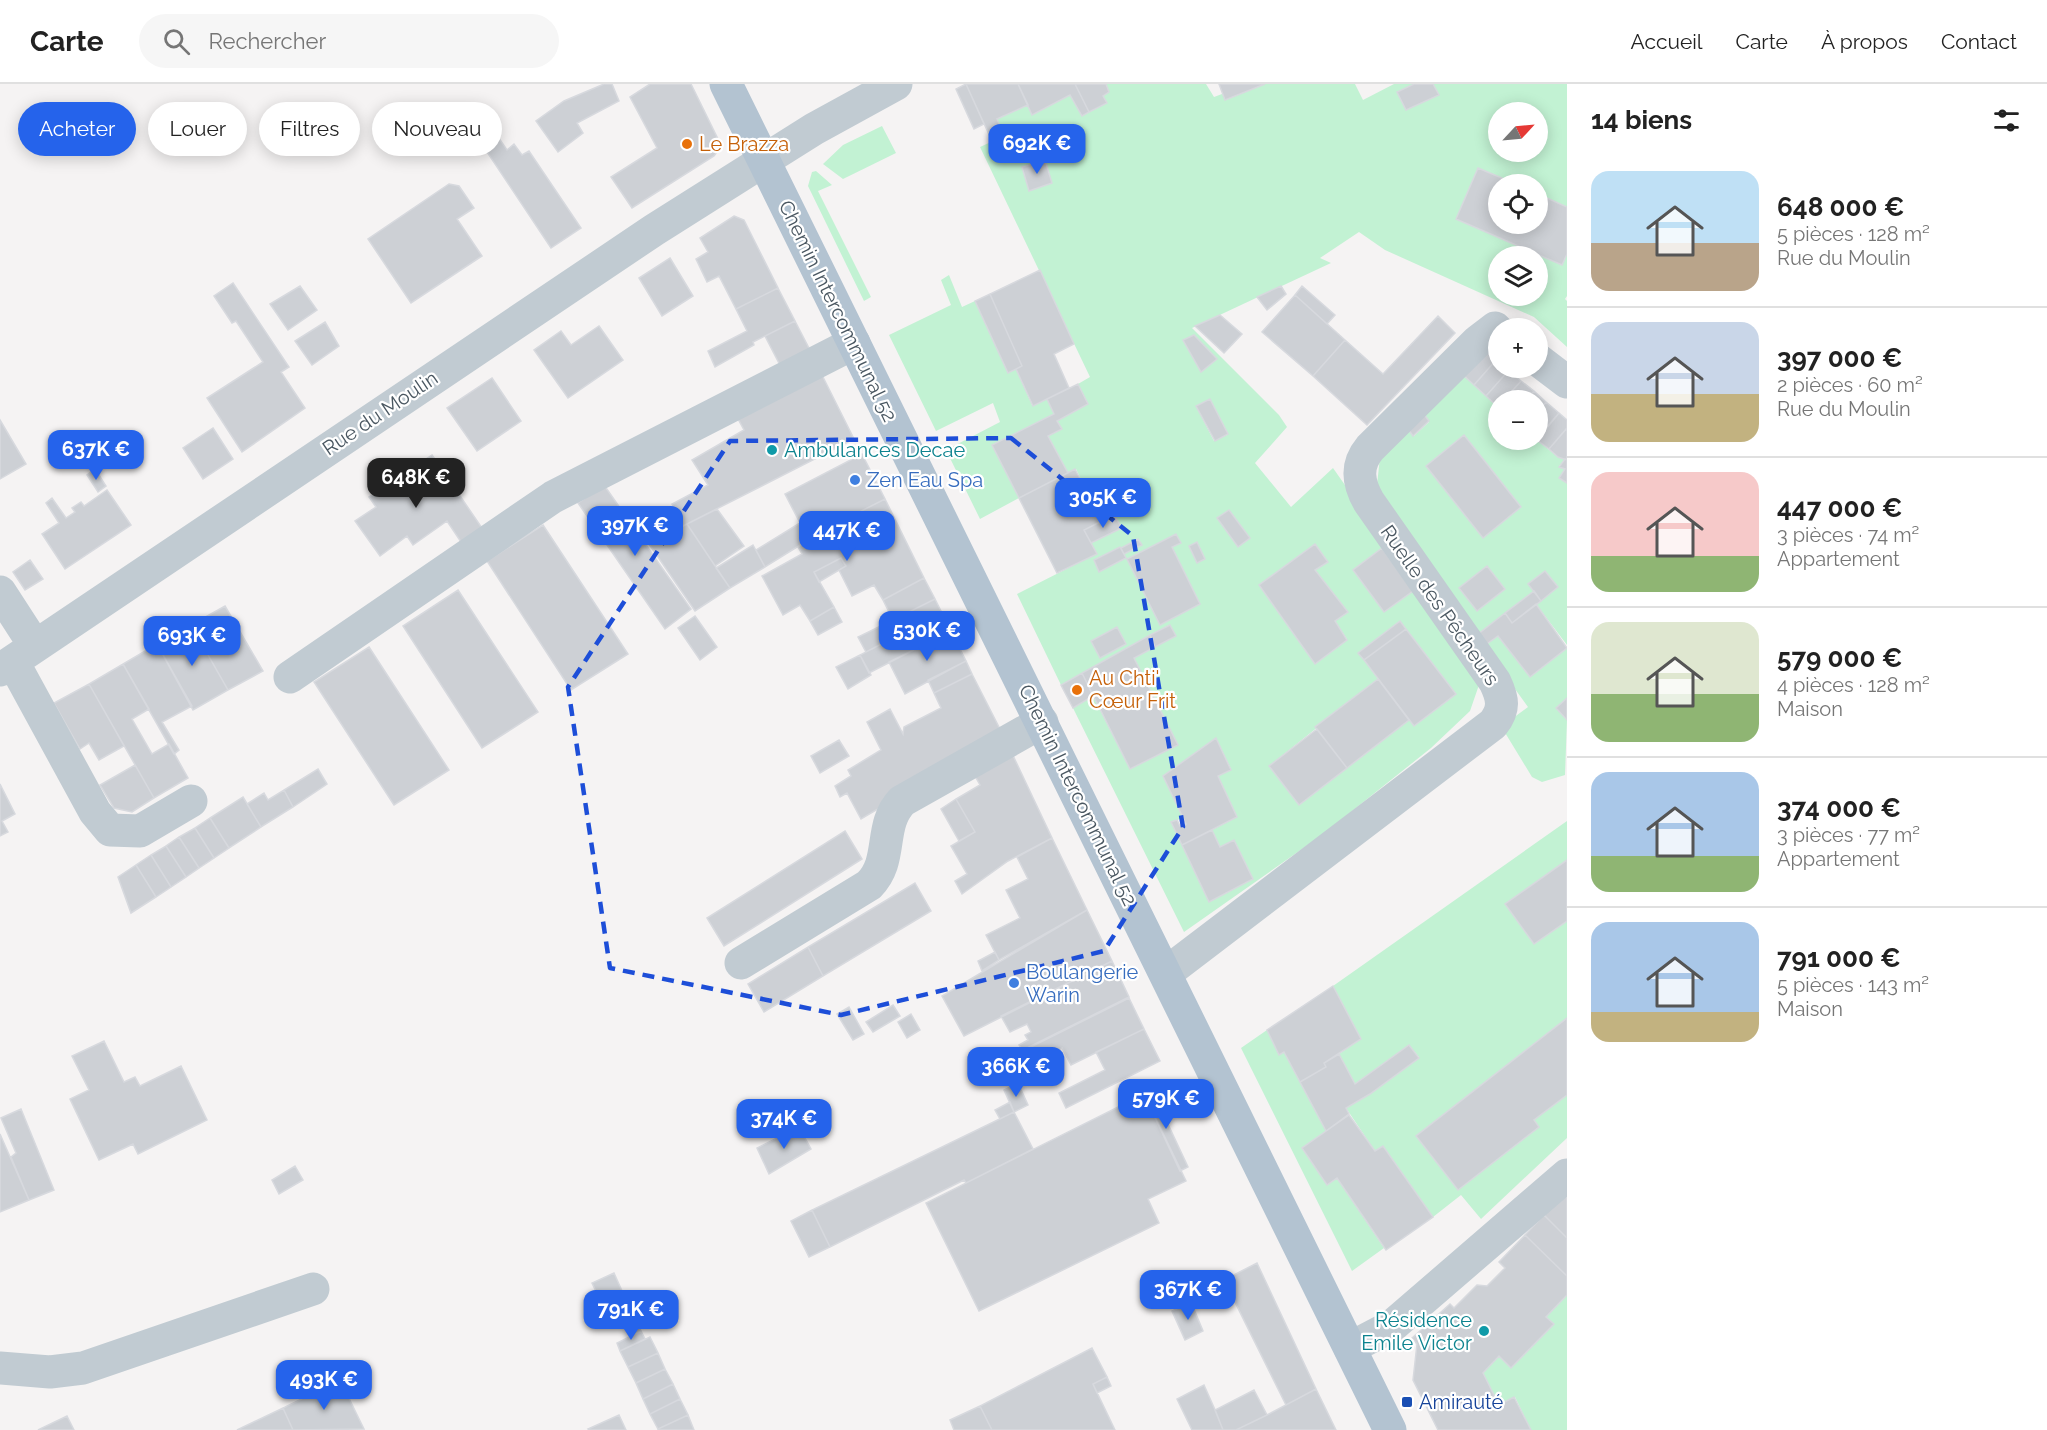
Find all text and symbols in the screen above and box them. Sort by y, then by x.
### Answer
search box [139,14,559,68]
text: Carte [30,25,103,58]
icon: search [160,25,193,58]
text: Rechercher [208,28,326,54]
text: Accueil [1631,29,1703,54]
text: Carte [1736,29,1788,54]
text: À propos [1821,29,1908,54]
text: Contact [1941,29,2017,54]
chip: Acheter [18,102,136,156]
chip: Louer [148,102,247,156]
chip: Filtres [259,102,360,156]
chip: Nouveau [372,102,502,156]
north arrow [1488,102,1548,162]
map controls [1488,102,1548,450]
icon: filters [1990,104,2023,137]
text: 14 biens [1591,105,1692,135]
pin: 692K € [988,124,1086,175]
text: 692K € [1002,131,1072,155]
place label: Le Brazza [699,132,789,156]
marker: Le Brazza [680,137,694,151]
button: locate [1488,174,1548,234]
text: 648 000 € [1777,192,1904,222]
icon: home [1639,195,1711,267]
street label: Chemin Intercommunal 52 [774,196,902,426]
text: 5 pièces · 128 m² [1777,222,1930,246]
button: layers [1488,246,1548,306]
text: Rue du Moulin [1777,246,1911,270]
button: + [1488,318,1548,378]
text: 397 000 € [1777,343,1903,373]
icon: home [1639,346,1711,418]
street label: Rue du Moulin [318,366,442,460]
text: 2 pièces · 60 m² [1777,373,1923,397]
button: − [1488,390,1548,450]
text: Rue du Moulin [1777,397,1911,421]
pin: 637K € [47,430,145,481]
text: 637K € [62,437,130,461]
place label: Ambulances Decae [784,438,965,462]
marker: Ambulances Decae [765,443,779,457]
pin: 648K € [367,458,465,509]
text: 648K € [381,465,451,489]
place label: Zen Eau Spa [867,468,983,492]
marker: Zen Eau Spa [848,473,862,487]
pin: 305K € [1054,478,1152,529]
text: 305K € [1069,485,1137,509]
text: 447 000 € [1777,493,1902,523]
icon: home [1639,496,1711,568]
pin: 397K € [586,506,684,557]
pin: 447K € [798,511,896,562]
text: 397K € [601,513,669,537]
text: 447K € [813,518,881,542]
street label: Ruelle des Pêcheurs [1376,520,1504,690]
text: 3 pièces · 74 m² [1777,523,1919,547]
text: Appartement [1777,547,1900,571]
pin: 530K € [878,611,976,662]
pin: 693K € [143,616,241,667]
text: 530K € [893,618,961,642]
text: 693K € [158,623,226,647]
text: 579 000 € [1777,643,1902,673]
icon: home [1639,646,1711,718]
place label: Au Chti' Cœur Frit [1089,666,1176,713]
text: 4 pièces · 128 m² [1777,673,1930,697]
street label: Chemin Intercommunal 52 [1014,680,1142,910]
marker: Au Chti' Cœur Frit [1070,683,1084,697]
text: Maison [1777,697,1843,721]
text: 374 000 € [1777,793,1901,823]
icon: home [1639,796,1711,868]
text: 3 pièces · 77 m² [1777,823,1920,847]
text: Appartement [1777,847,1900,871]
text: 791 000 € [1777,943,1901,973]
icon: home [1639,946,1711,1018]
place label: Boulangerie Warin [1026,960,1139,1007]
text: 5 pièces · 143 m² [1777,973,1929,997]
marker: Boulangerie Warin [1007,976,1021,990]
text: Maison [1777,997,1843,1021]
pin: 366K € [967,1047,1065,1098]
text: 366K € [981,1054,1051,1078]
pin: 579K € [1117,1079,1215,1130]
text: 579K € [1132,1086,1200,1110]
pin: 374K € [735,1099,833,1150]
text: 374K € [751,1106,817,1130]
pin: 367K € [1139,1270,1237,1321]
text: 367K € [1154,1277,1222,1301]
pin: 791K € [582,1290,680,1341]
text: 791K € [598,1297,664,1321]
place label: Résidence Emile Victor [1361,1308,1472,1355]
marker: Résidence Emile Victor [1477,1324,1491,1338]
pin: 493K € [275,1360,373,1411]
text: 493K € [290,1367,358,1391]
place label: Amirauté [1419,1390,1504,1414]
marker: Amirauté [1400,1395,1414,1409]

